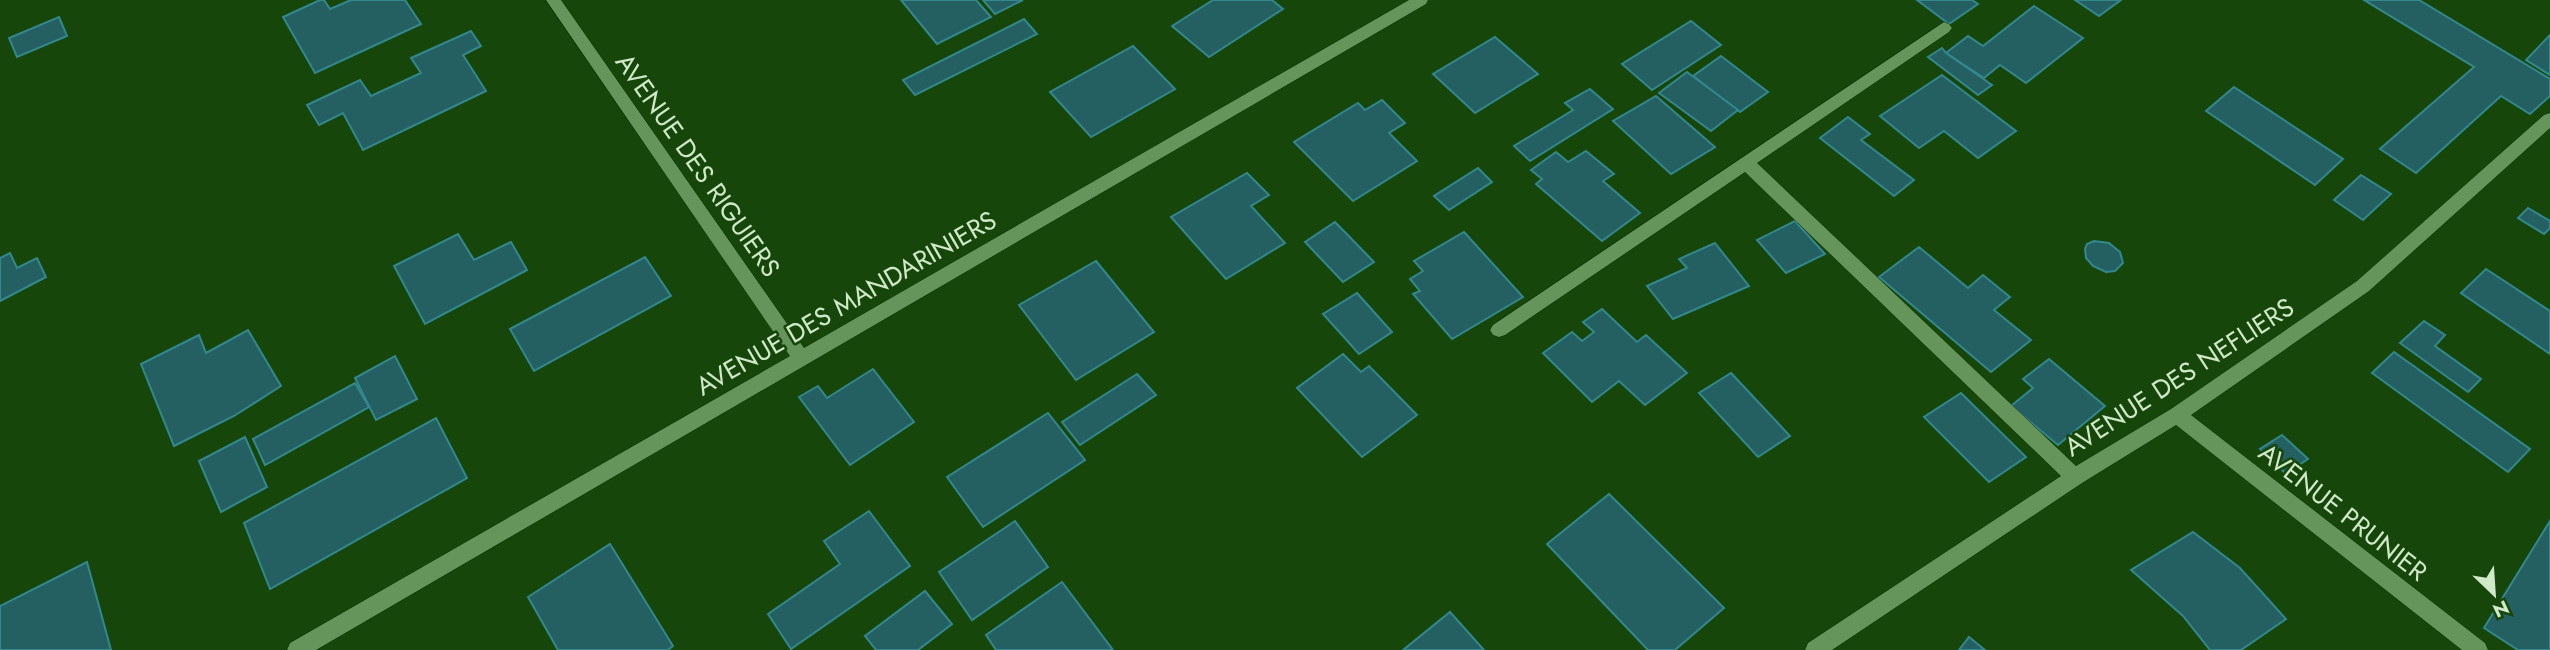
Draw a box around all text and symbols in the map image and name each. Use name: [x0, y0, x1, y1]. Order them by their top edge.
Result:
street label: AVENUE DES RIGUIERS: [606, 45, 790, 285]
street label: AVENUE DES MANDARINIERS: [689, 201, 1003, 405]
street label: AVENUE DES NEFLIERS: [2057, 288, 2301, 466]
street label: AVENUE PRUNIER: [2251, 434, 2436, 590]
north arrow: [2459, 559, 2529, 629]
text: N: [2488, 594, 2514, 624]

